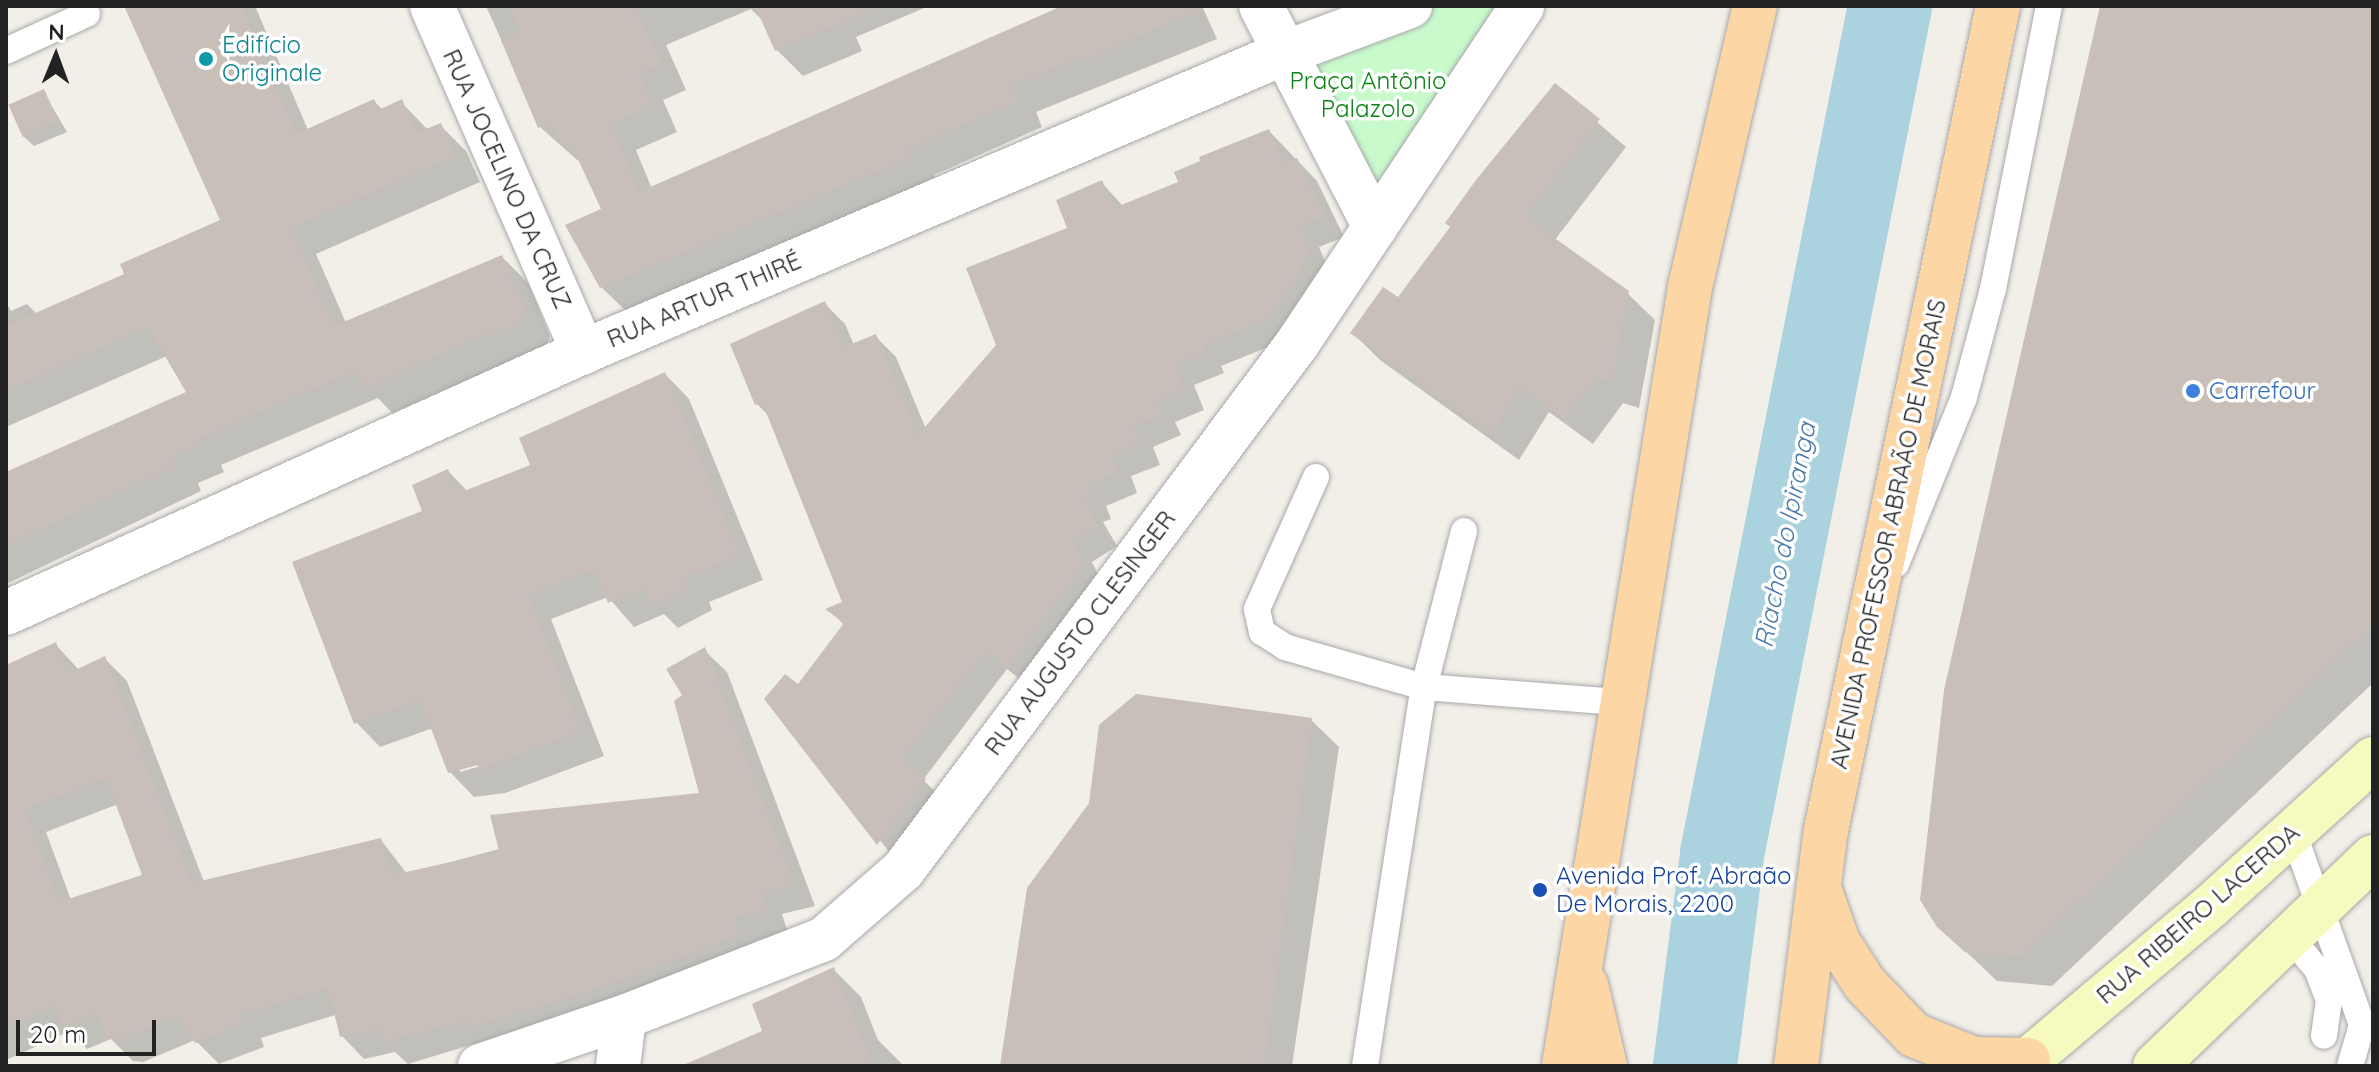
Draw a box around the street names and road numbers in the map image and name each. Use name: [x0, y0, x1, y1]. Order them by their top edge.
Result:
street label: RUA JOCELINO DA CRUZ: [437, 45, 577, 313]
street label: RUA ARTUR THIRÉ: [603, 246, 805, 354]
street label: AVENIDA PROFESSOR ABRAÃO DE MORAIS: [1824, 297, 1952, 771]
street label: RUA AUGUSTO CLESINGER: [979, 505, 1181, 761]
street label: RUA RIBEIRO LACERDA: [2091, 818, 2305, 1010]

